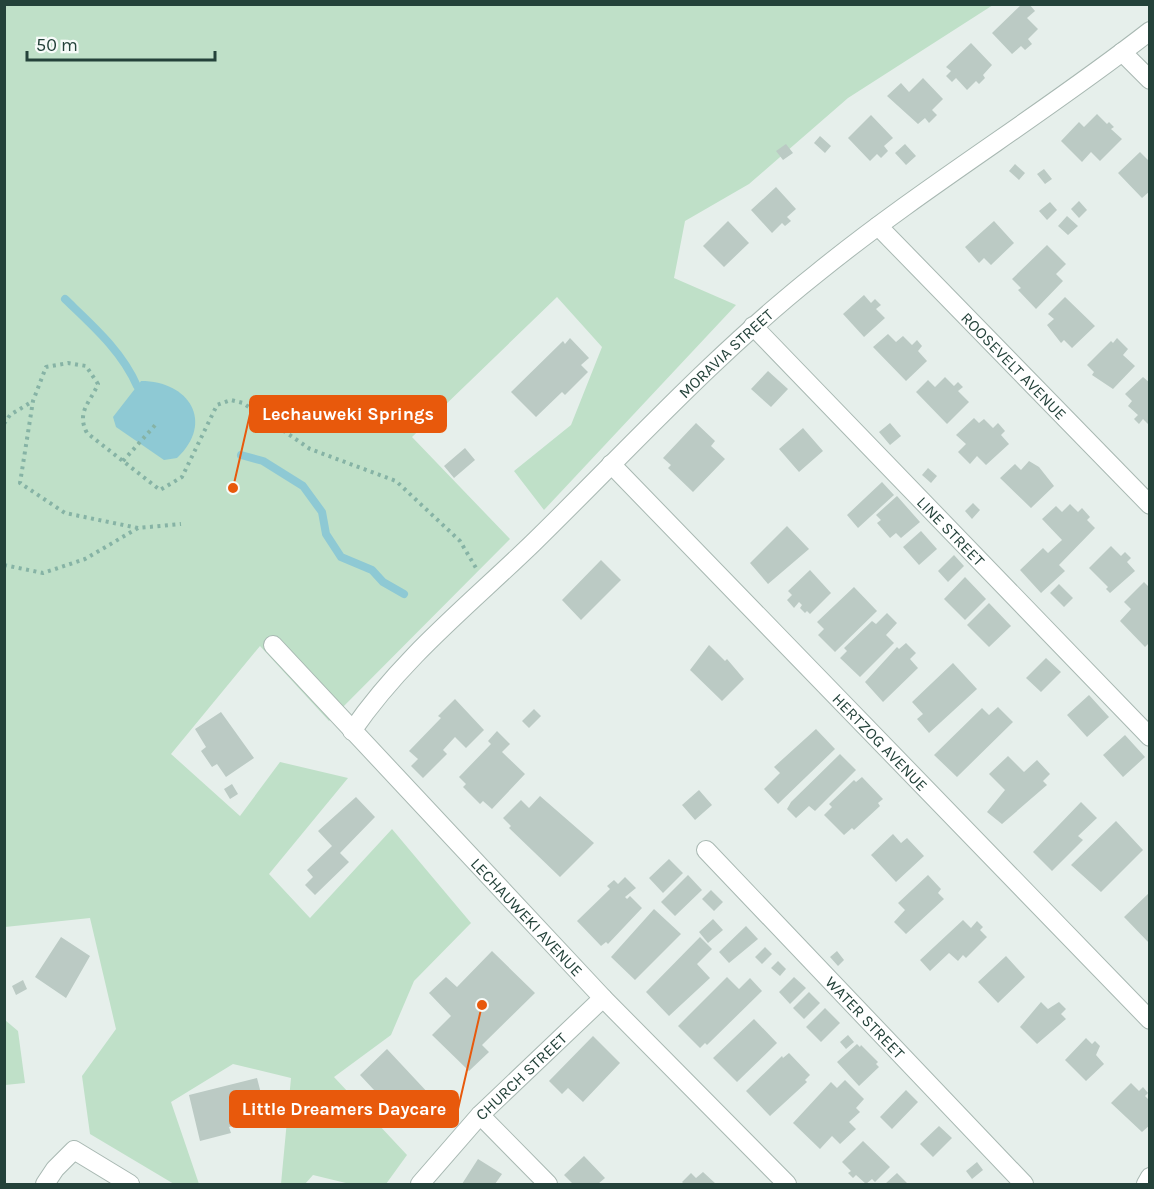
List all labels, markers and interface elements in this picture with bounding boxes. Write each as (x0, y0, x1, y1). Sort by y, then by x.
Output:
scale bar (27, 24, 214, 62)
text: 50 m (36, 34, 78, 56)
street label: MORAVIA STREET (674, 305, 777, 402)
street label: ROOSEVELT AVENUE (957, 308, 1071, 423)
callout: Lechauweki Springs (250, 396, 446, 432)
text: Lechauweki Springs (262, 403, 434, 425)
street label: LINE STREET (913, 492, 989, 570)
street label: HERTZOG AVENUE (829, 689, 932, 795)
street label: LECHAUWEKI AVENUE (467, 854, 587, 980)
street label: WATER STREET (822, 972, 909, 1062)
street label: CHURCH STREET (471, 1028, 571, 1124)
callout: Little Dreamers Daycare (230, 1091, 458, 1127)
text: Little Dreamers Daycare (242, 1098, 446, 1120)

